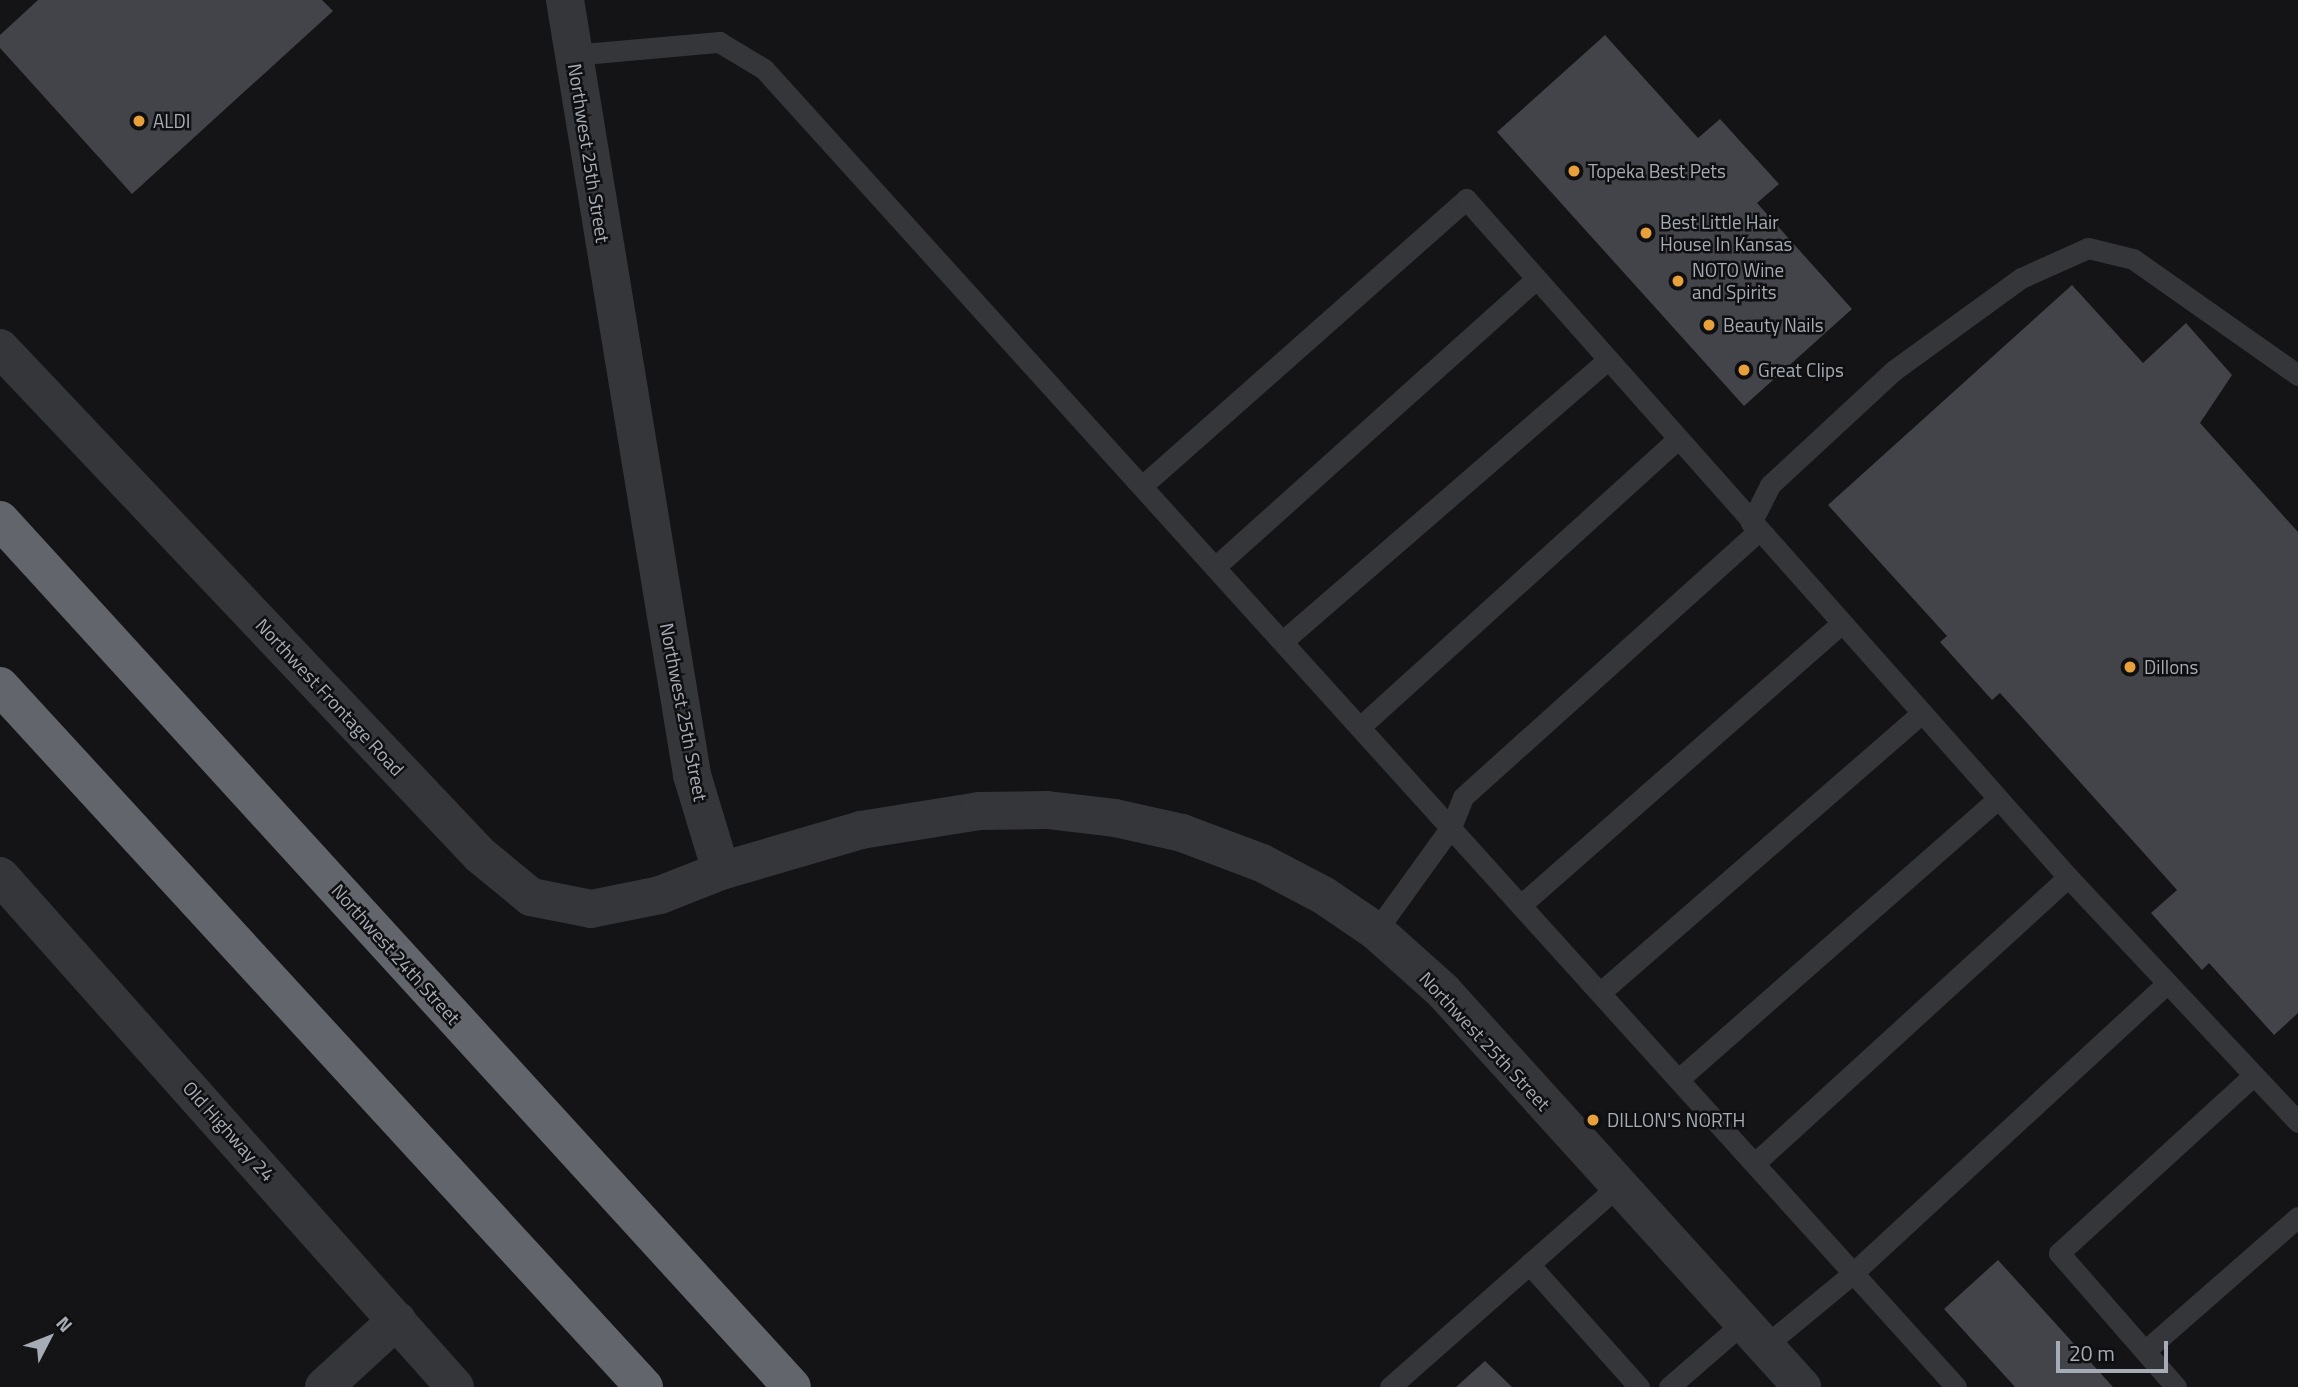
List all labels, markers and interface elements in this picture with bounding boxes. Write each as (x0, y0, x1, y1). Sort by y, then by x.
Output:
street label: Northwest 25th Street (564, 62, 614, 244)
place label: ALDI (153, 110, 190, 132)
marker: ALDI (131, 113, 147, 129)
place label: Topeka Best Pets (1588, 160, 1726, 182)
marker: Topeka Best Pets (1566, 163, 1582, 179)
place label: Best Little Hair House In Kansas (1660, 211, 1792, 255)
marker: Best Little Hair House In Kansas (1638, 225, 1654, 241)
place label: NOTO Wine and Spirits (1692, 259, 1784, 303)
marker: NOTO Wine and Spirits (1670, 273, 1686, 289)
place label: Beauty Nails (1723, 314, 1824, 336)
marker: Beauty Nails (1701, 317, 1717, 333)
place label: Great Clips (1758, 359, 1844, 381)
marker: Great Clips (1736, 362, 1752, 378)
street label: Northwest Frontage Road (251, 614, 409, 780)
street label: Northwest 25th Street (656, 621, 712, 803)
place label: Dillons (2144, 656, 2198, 678)
marker: Dillons (2122, 659, 2138, 675)
street label: Northwest 24th Street (327, 879, 465, 1029)
street label: Northwest 25th Street (1415, 967, 1555, 1115)
street label: Old Highway 24 (178, 1076, 280, 1186)
place label: DILLON'S NORTH (1607, 1109, 1745, 1131)
marker: DILLON'S NORTH (1585, 1112, 1601, 1128)
north arrow (14, 1303, 84, 1373)
text: N (50, 1309, 80, 1338)
scale bar (2060, 1328, 2172, 1372)
text: 20 m (2069, 1337, 2115, 1369)

